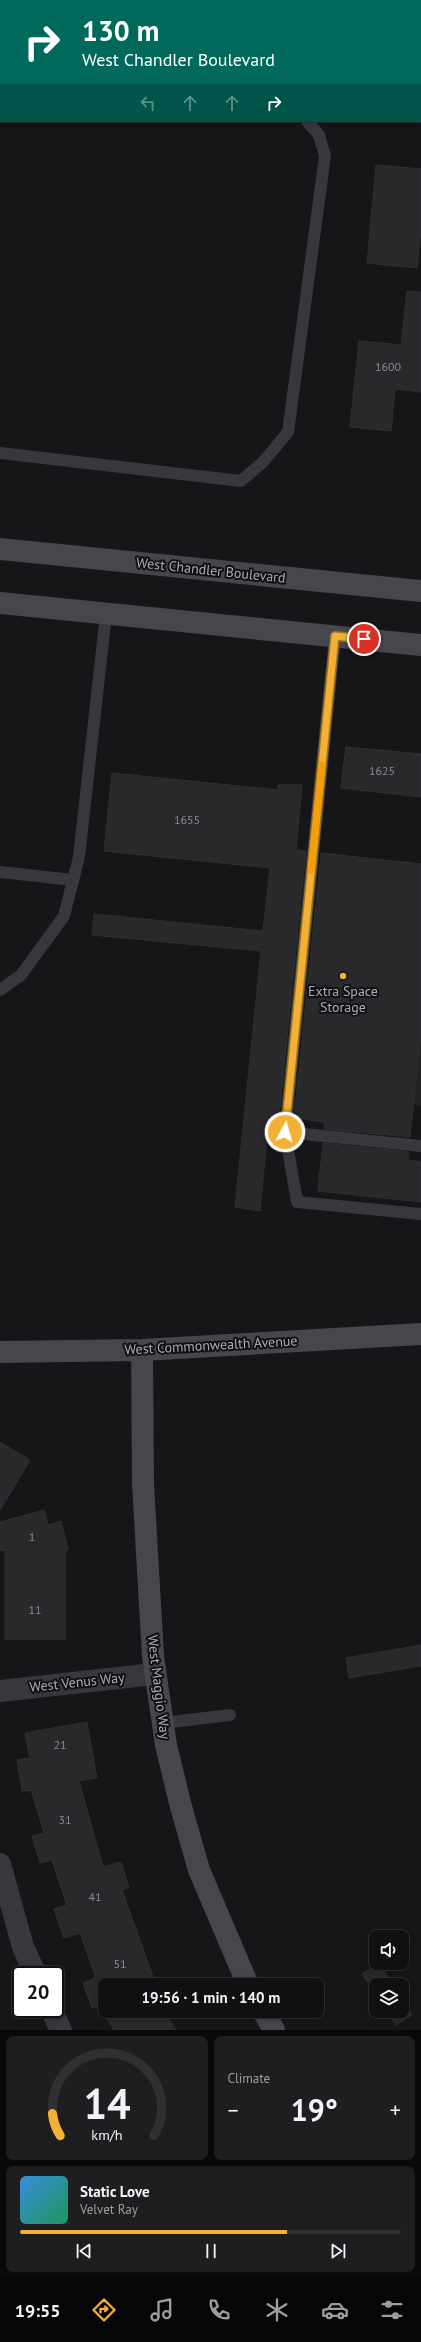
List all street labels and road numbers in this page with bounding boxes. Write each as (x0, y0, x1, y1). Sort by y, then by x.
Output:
street label: West Chandler Boulevard (135, 553, 287, 587)
street label: West Commonwealth Avenue (124, 1331, 298, 1359)
street label: West Maggio Way (144, 1634, 174, 1741)
street label: West Venus Way (29, 1668, 126, 1696)

